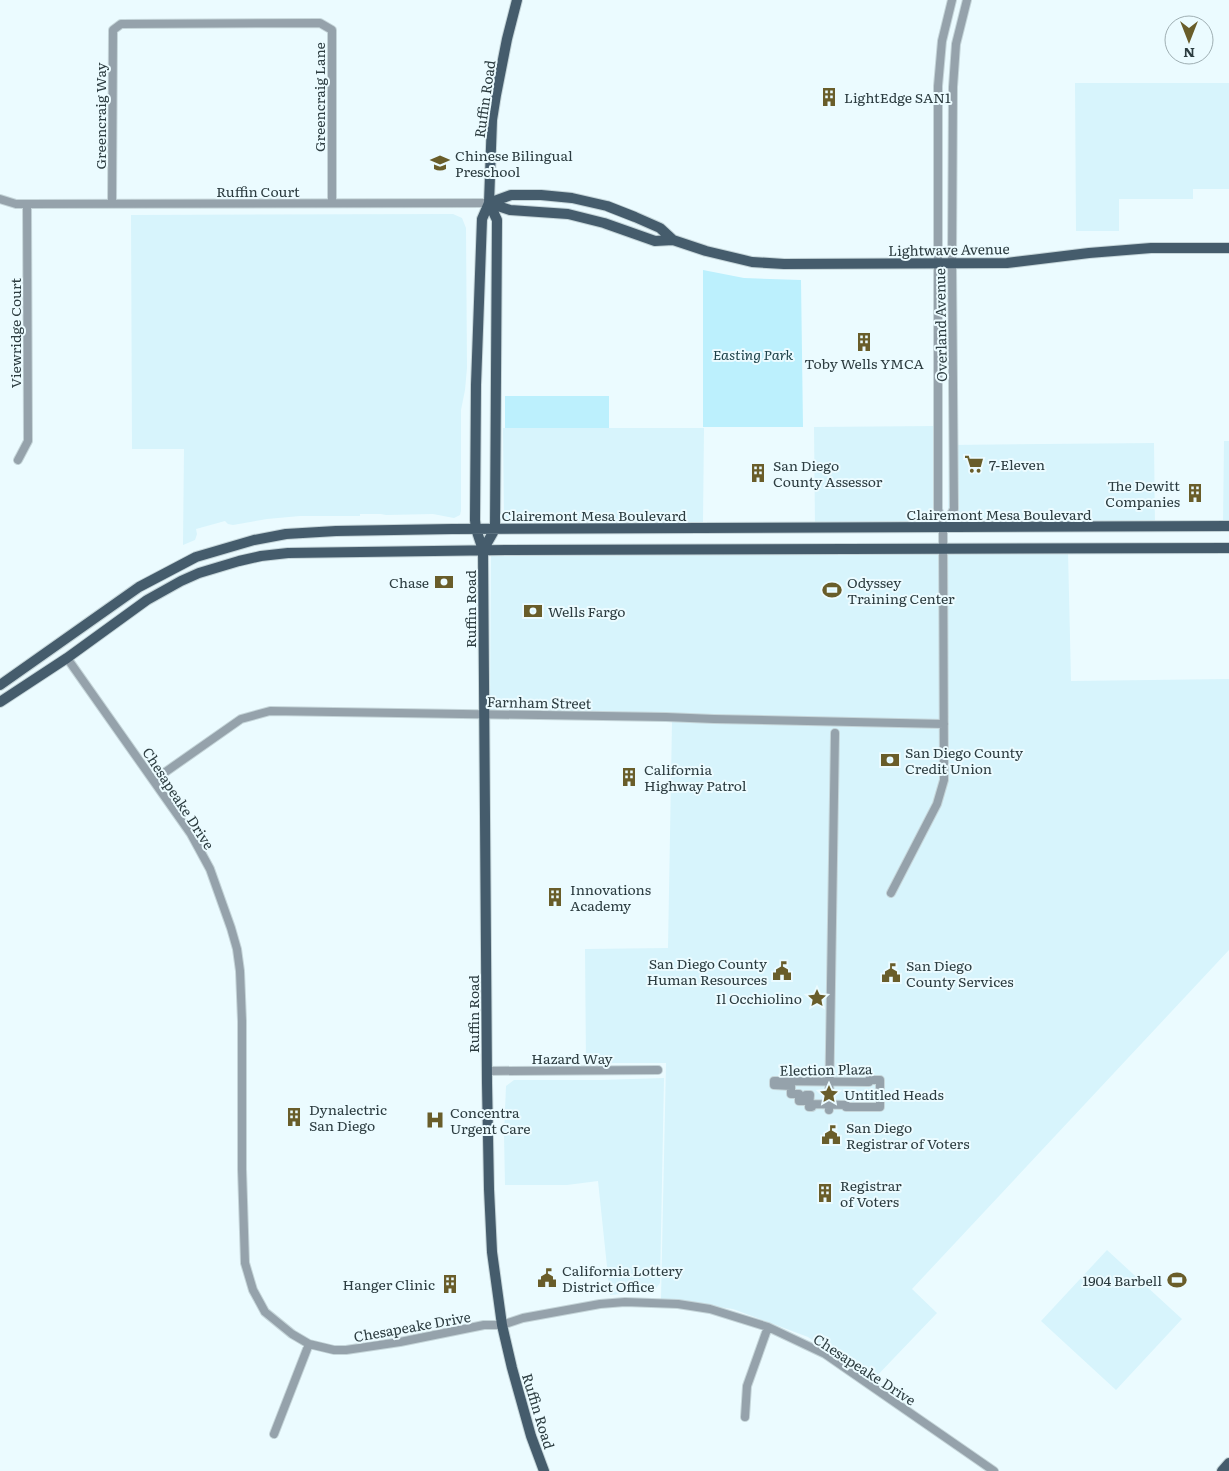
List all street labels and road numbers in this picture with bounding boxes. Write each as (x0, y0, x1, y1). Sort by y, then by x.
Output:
street label: Greencraig Lane (309, 42, 329, 152)
street label: Ruffin Road (469, 58, 499, 139)
street label: Greencraig Way (90, 62, 110, 169)
street label: Ruffin Court (216, 181, 300, 201)
street label: Lightwave Avenue (888, 238, 1010, 260)
street label: Overland Avenue (929, 268, 951, 382)
street label: Viewridge Court (5, 277, 25, 388)
street label: Clairemont Mesa Boulevard (907, 504, 1092, 524)
street label: Clairemont Mesa Boulevard (502, 505, 687, 525)
street label: Ruffin Road (460, 569, 480, 648)
street label: Farnham Street (487, 691, 592, 713)
street label: Chesapeake Drive (138, 743, 220, 853)
street label: Ruffin Road (463, 974, 483, 1053)
street label: Hazard Way (531, 1048, 614, 1068)
street label: Election Plaza (779, 1058, 873, 1080)
street label: Chesapeake Drive (352, 1306, 472, 1346)
street label: Chesapeake Drive (810, 1328, 920, 1410)
street label: Ruffin Road (518, 1371, 560, 1452)

